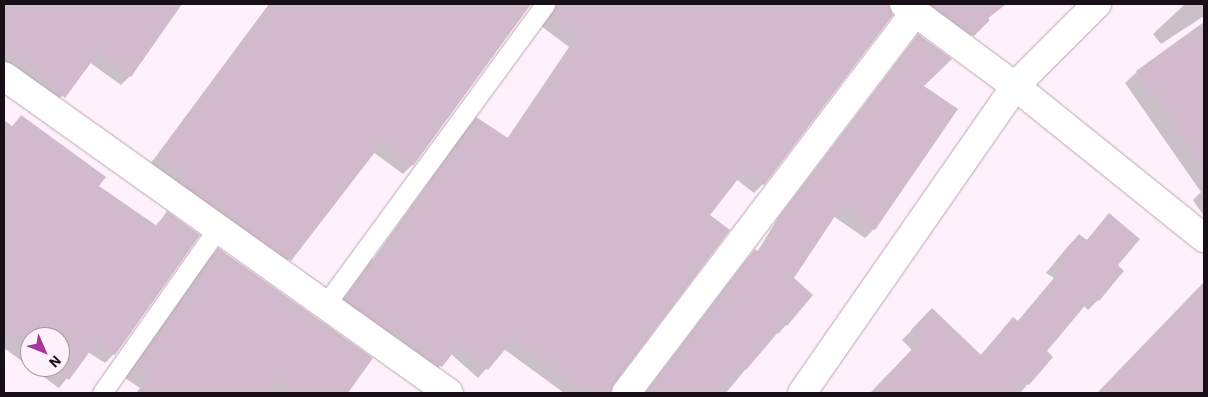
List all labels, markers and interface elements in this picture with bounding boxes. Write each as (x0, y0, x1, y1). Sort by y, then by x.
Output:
north arrow (20, 327, 70, 377)
text: N (45, 352, 65, 372)

